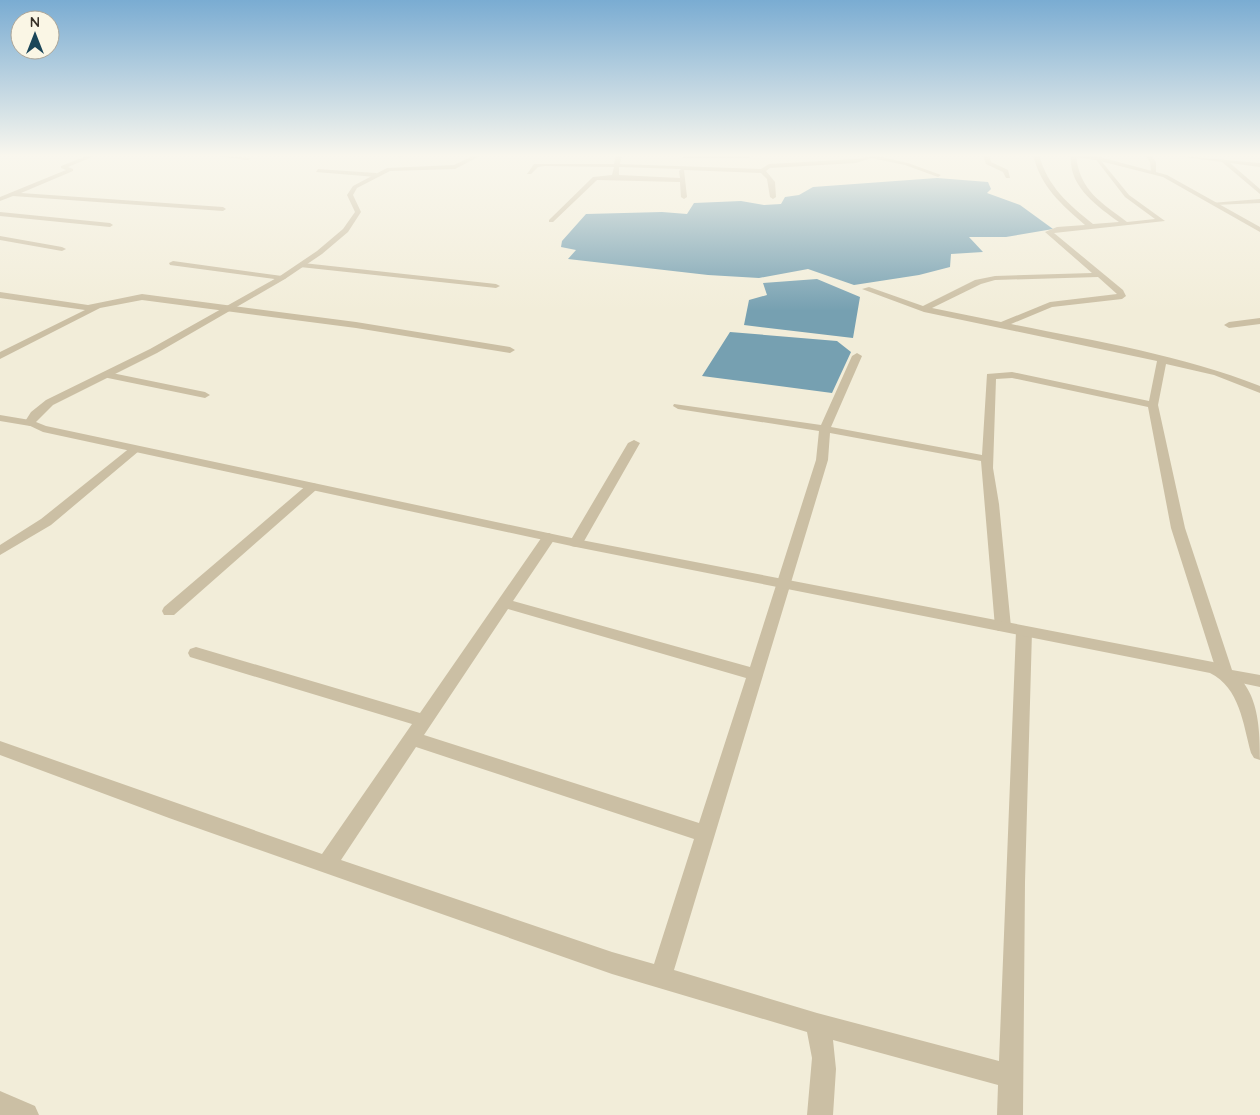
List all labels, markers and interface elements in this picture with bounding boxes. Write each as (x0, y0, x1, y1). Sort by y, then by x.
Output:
north arrow (10, 10, 60, 60)
text: N (30, 13, 40, 31)

